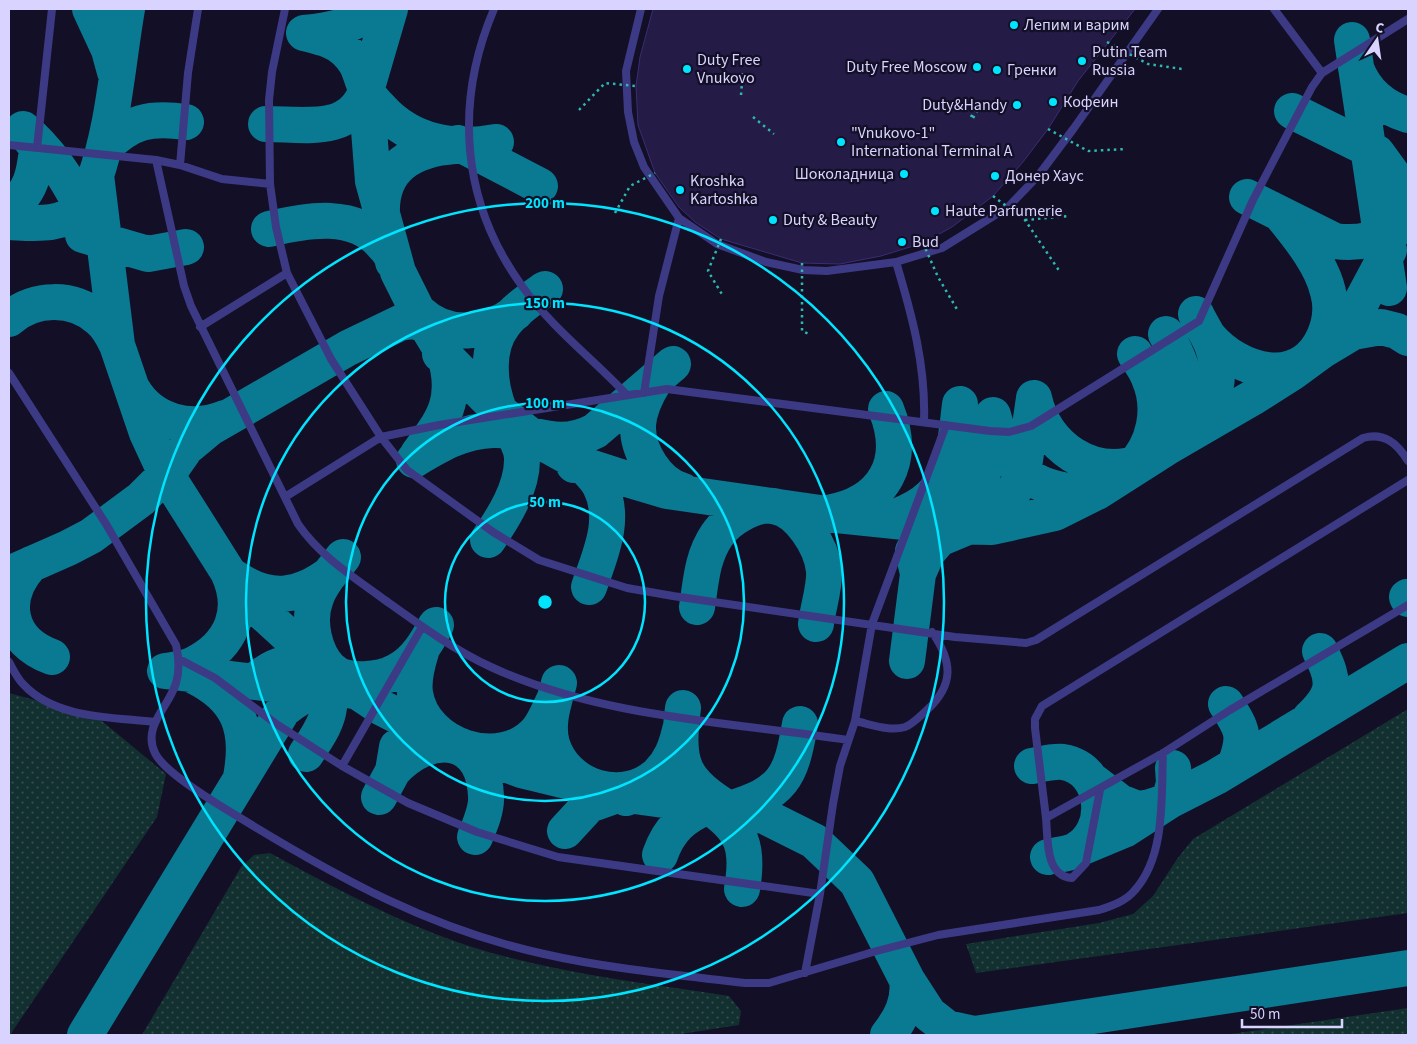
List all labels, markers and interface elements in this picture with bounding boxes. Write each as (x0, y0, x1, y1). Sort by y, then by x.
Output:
place label: Лепим и варим (1024, 14, 1130, 36)
north arrow (1352, 15, 1402, 65)
text: С (1373, 18, 1386, 39)
marker: Лепим и варим (1008, 19, 1020, 31)
place label: Putin Team Russia (1092, 41, 1168, 81)
place label: Duty Free Vnukovo (697, 49, 761, 89)
marker: Putin Team Russia (1076, 55, 1088, 67)
place label: Duty Free Moscow (846, 56, 967, 78)
place label: Гренки (1007, 59, 1057, 81)
marker: Duty Free Moscow (971, 61, 983, 73)
marker: Duty Free Vnukovo (681, 63, 693, 75)
marker: Гренки (991, 64, 1003, 76)
place label: Кофеин (1063, 91, 1119, 113)
place label: Duty&Handy (922, 94, 1008, 116)
marker: Кофеин (1047, 96, 1059, 108)
marker: Duty&Handy (1011, 99, 1023, 111)
place label: "Vnukovo-1" International Terminal A (851, 122, 1013, 162)
marker: "Vnukovo-1" International Terminal A (835, 136, 847, 148)
place label: Шоколадница (795, 163, 894, 185)
place label: Донер Хаус (1005, 165, 1084, 187)
marker: Шоколадница (898, 168, 910, 180)
place label: Kroshka Kartoshka (690, 170, 758, 210)
marker: Донер Хаус (989, 170, 1001, 182)
marker: Kroshka Kartoshka (674, 184, 686, 196)
text: 200 m (525, 193, 565, 214)
place label: Haute Parfumerie (945, 200, 1063, 222)
marker: Haute Parfumerie (929, 205, 941, 217)
place label: Duty & Beauty (783, 209, 878, 231)
marker: Duty & Beauty (767, 214, 779, 226)
place label: Bud (912, 231, 939, 253)
marker: Bud (896, 236, 908, 248)
text: 150 m (525, 293, 565, 314)
text: 100 m (525, 393, 565, 414)
text: 50 m (529, 492, 561, 513)
centre of rings (536, 593, 554, 611)
scale bar (1242, 996, 1342, 1028)
text: 50 m (1250, 1004, 1280, 1025)

